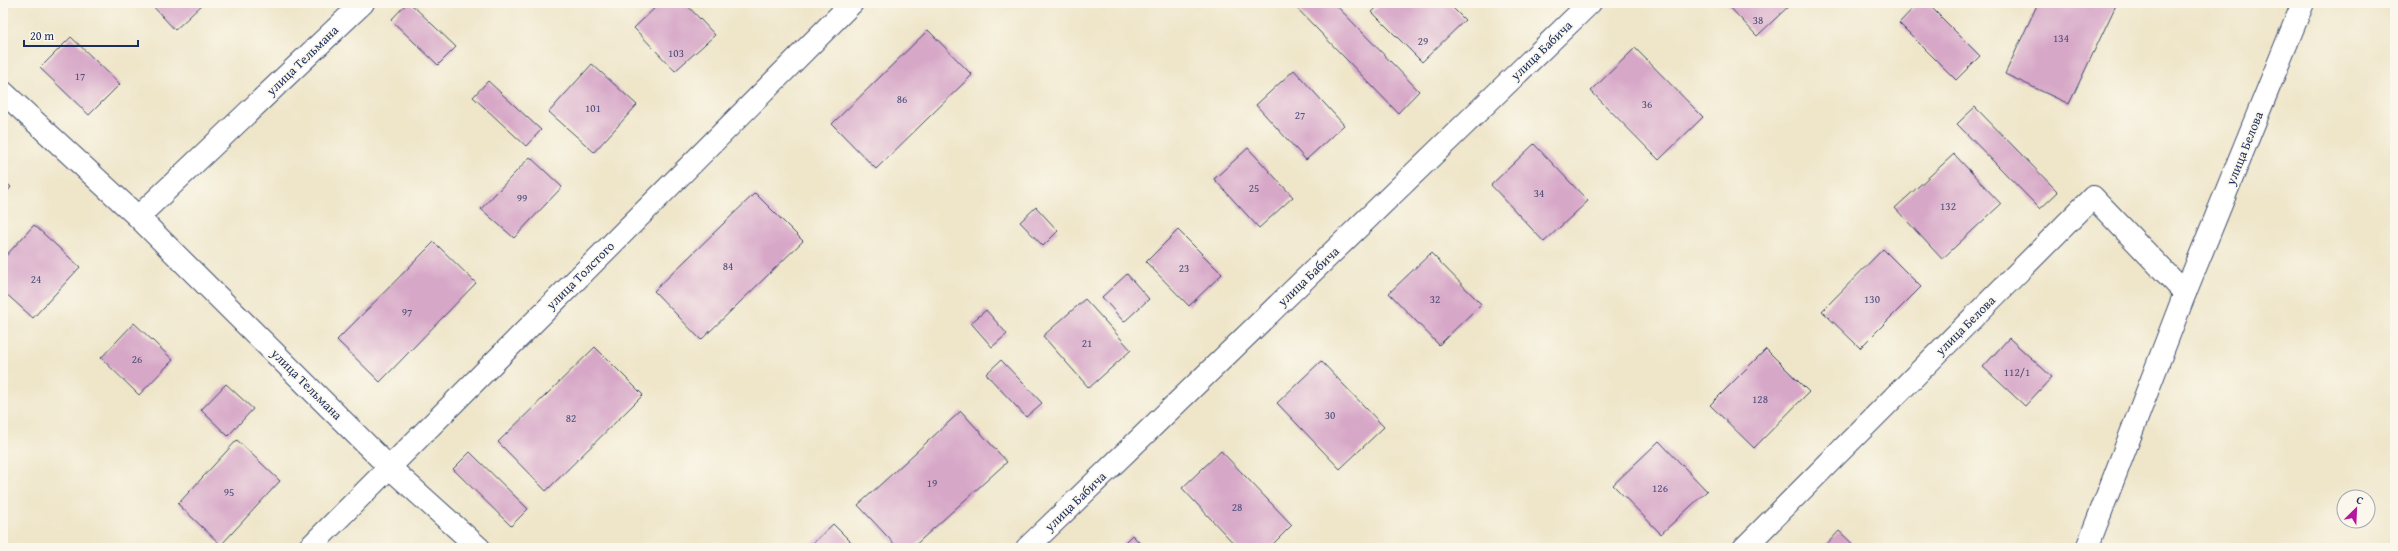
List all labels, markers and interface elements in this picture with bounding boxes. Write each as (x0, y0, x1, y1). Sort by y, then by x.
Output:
house number: 38 (1753, 12, 1763, 28)
street label: улица Бабича (1506, 16, 1577, 85)
street label: улица Тельмана (261, 20, 343, 100)
scale bar (24, 22, 138, 48)
text: 20 m (30, 27, 54, 44)
house number: 134 (2053, 30, 2069, 46)
house number: 29 (1418, 33, 1428, 49)
house number: 103 (668, 45, 684, 61)
house number: 17 (75, 68, 85, 84)
house number: 86 (897, 91, 907, 107)
house number: 36 (1642, 96, 1652, 112)
house number: 101 (585, 100, 601, 116)
house number: 27 (1295, 107, 1305, 123)
street label: улица Белова (2221, 108, 2268, 189)
house number: 25 (1249, 180, 1259, 196)
house number: 34 (1534, 185, 1544, 201)
house number: 99 (517, 190, 527, 206)
house number: 132 (1940, 198, 1956, 214)
street label: улица Толстого (541, 237, 619, 315)
street label: улица Бабича (1273, 242, 1344, 311)
house number: 84 (723, 258, 733, 274)
house number: 23 (1179, 260, 1189, 276)
house number: 24 (31, 271, 41, 287)
house number: 32 (1430, 291, 1440, 307)
house number: 130 (1864, 291, 1880, 307)
street label: улица Белова (1930, 291, 2000, 360)
house number: 97 (402, 304, 412, 320)
house number: 21 (1082, 335, 1092, 351)
street label: улица Тельмана (266, 344, 347, 425)
house number: 26 (132, 351, 142, 367)
house number: 112/1 (2004, 364, 2030, 380)
house number: 128 (1752, 391, 1768, 407)
house number: 30 (1325, 407, 1335, 423)
house number: 82 (566, 410, 576, 426)
street label: улица Бабича (1040, 467, 1111, 536)
house number: 19 (927, 475, 937, 491)
house number: 126 (1652, 480, 1668, 496)
house number: 95 (224, 484, 234, 500)
north arrow (2336, 489, 2376, 529)
text: С (2354, 491, 2366, 508)
house number: 28 (1232, 499, 1242, 515)

